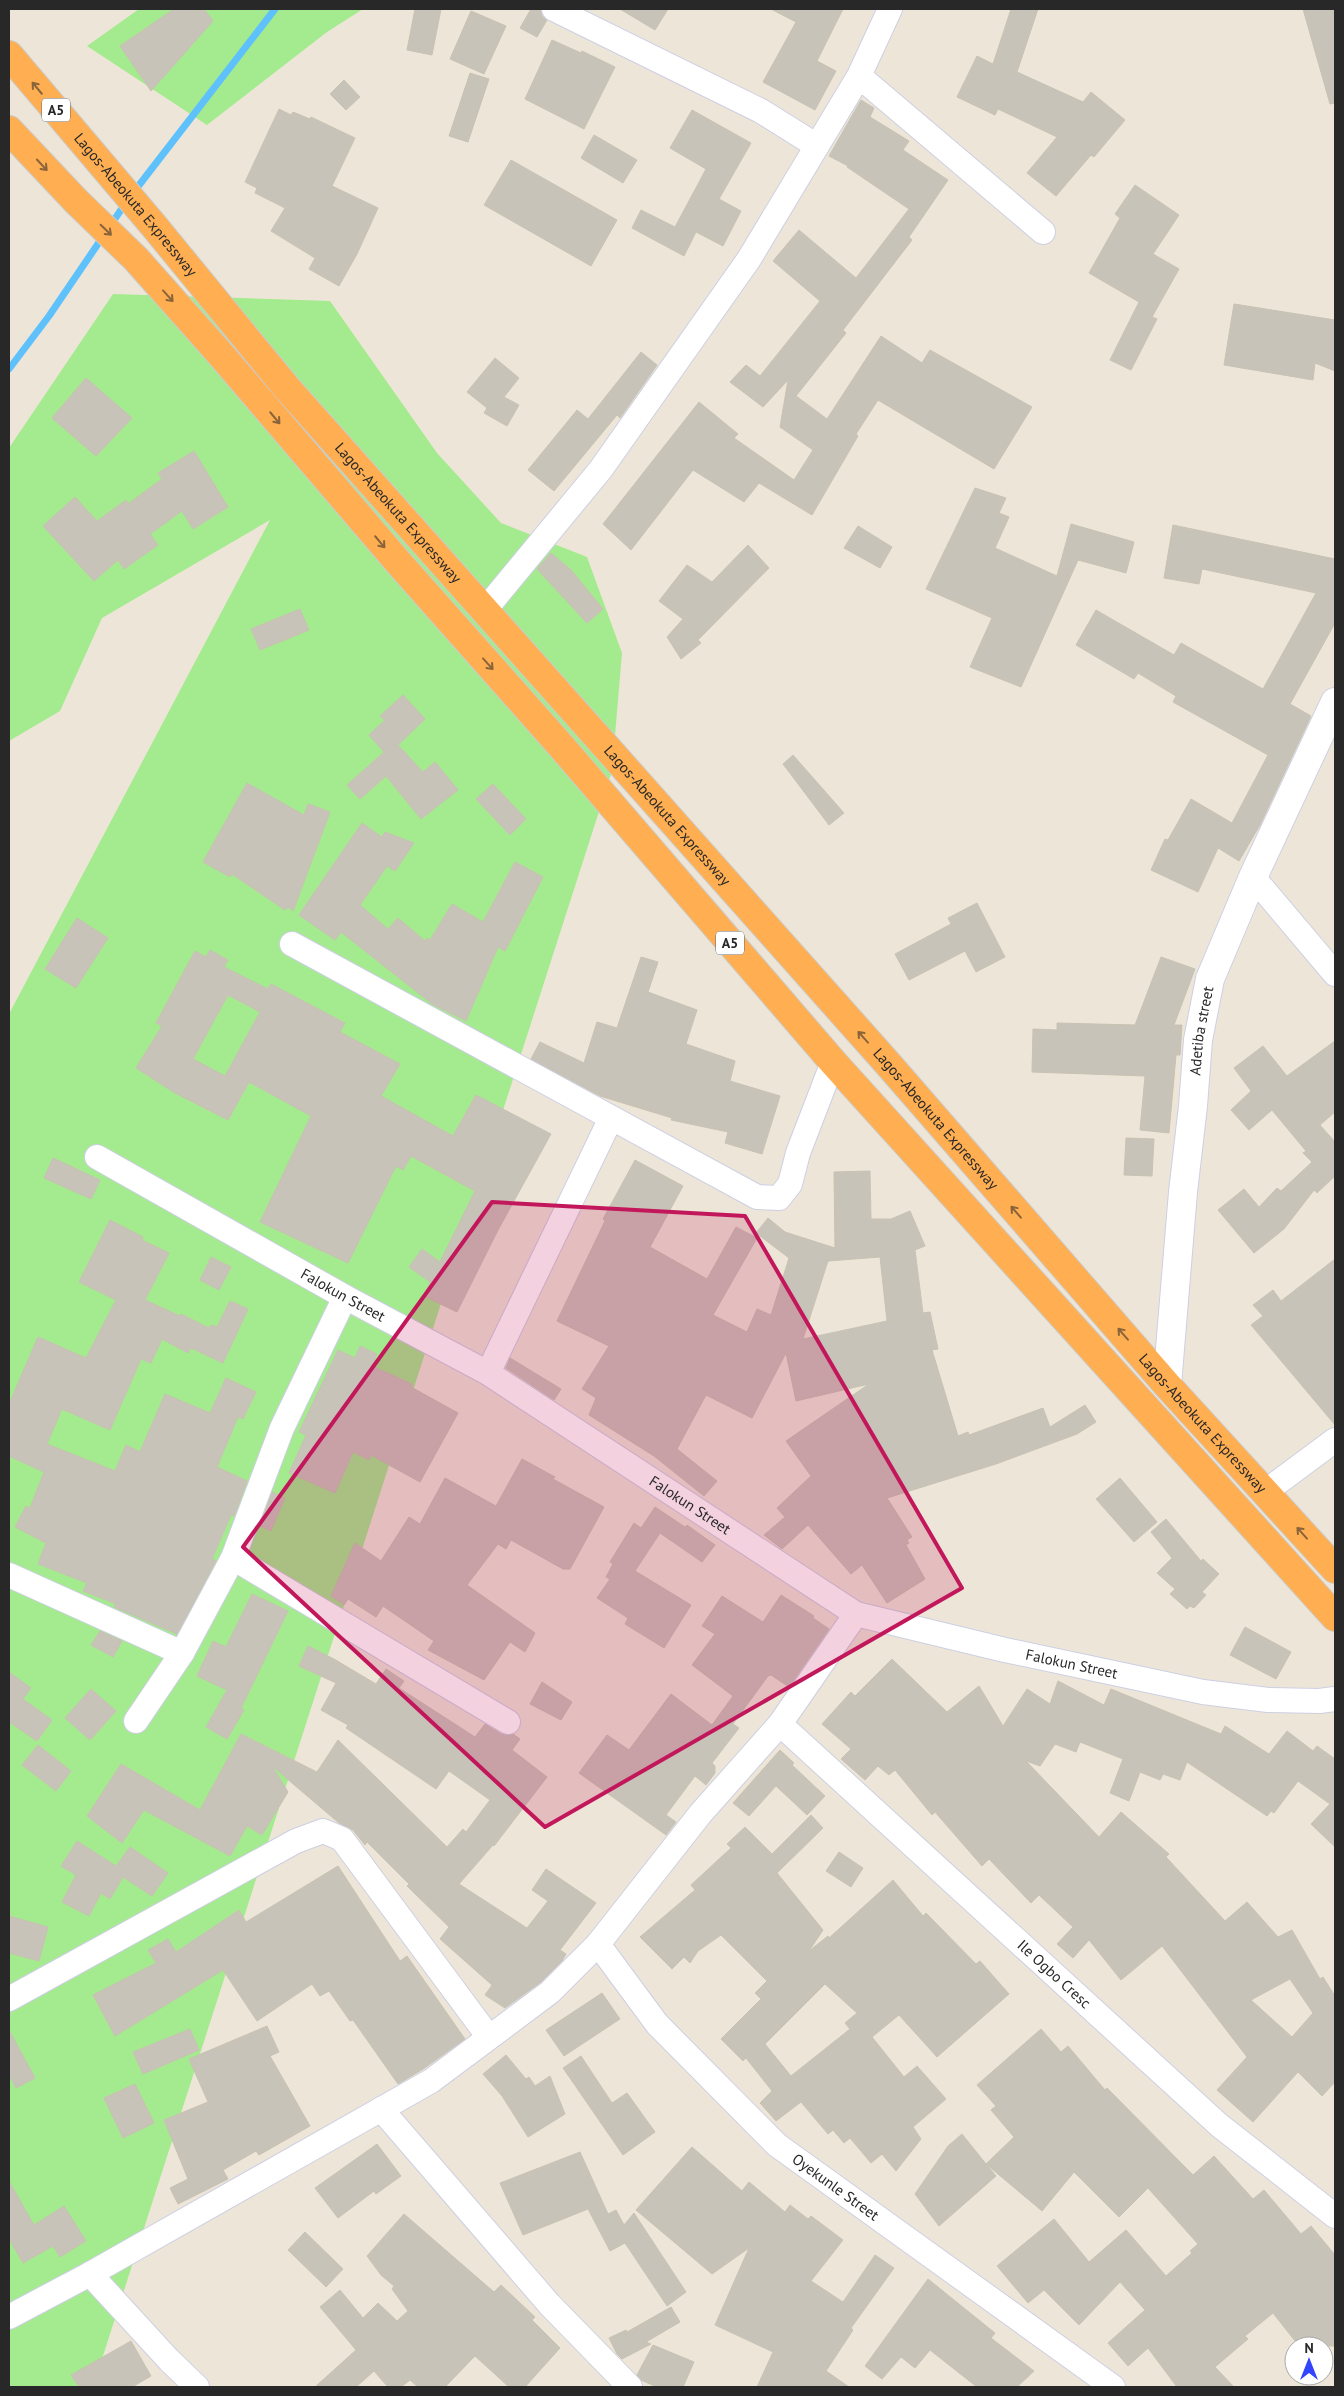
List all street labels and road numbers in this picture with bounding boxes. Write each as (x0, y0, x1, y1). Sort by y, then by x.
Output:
road number: A5 (42, 98, 70, 122)
street label: Lagos-Abeokuta Expressway (70, 129, 201, 280)
street label: Lagos-Abeokuta Expressway (331, 438, 466, 587)
street label: Lagos-Abeokuta Expressway (600, 741, 735, 890)
road number: A5 (716, 931, 744, 954)
street label: Adetiba street (1185, 985, 1217, 1076)
street label: Lagos-Abeokuta Expressway (869, 1044, 1003, 1193)
street label: Falokun Street (297, 1264, 389, 1326)
street label: Lagos-Abeokuta Expressway (1135, 1349, 1271, 1497)
street label: Falokun Street (646, 1471, 734, 1538)
street label: Falokun Street (1024, 1645, 1119, 1683)
street label: Ile Ogbo Cresc (1014, 1935, 1095, 2012)
street label: Oyekunle Street (789, 2149, 883, 2224)

